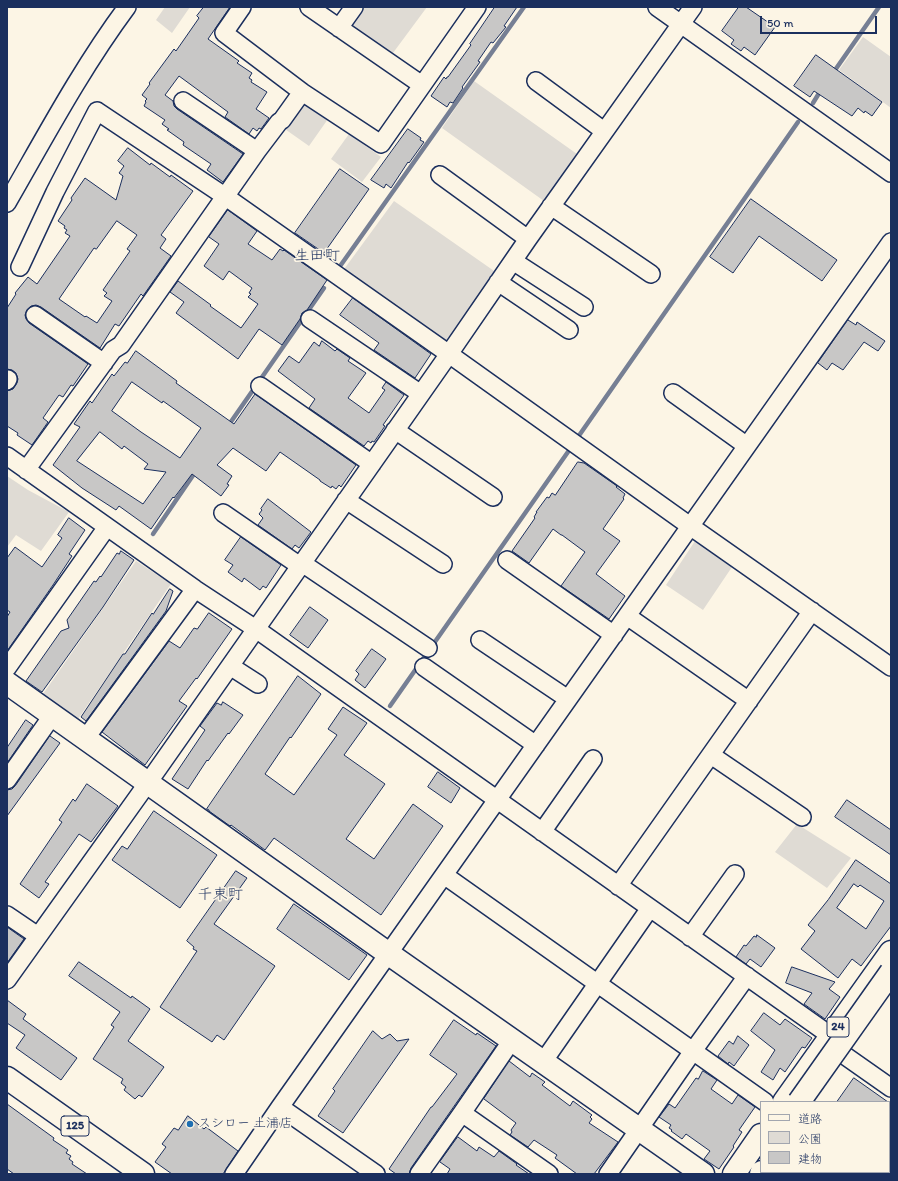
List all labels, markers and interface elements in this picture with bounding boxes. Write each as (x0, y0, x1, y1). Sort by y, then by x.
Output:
scale bar (762, 8, 879, 34)
text: 50 m (767, 16, 793, 30)
district label: 生田町 (295, 247, 339, 265)
district label: 千束町 (198, 886, 242, 904)
road number: 24 (827, 1017, 849, 1037)
legend (760, 1101, 890, 1173)
text: 道路 (798, 1112, 822, 1126)
road number: 125 (61, 1116, 89, 1136)
place label: スシロー 土浦店 (198, 1116, 292, 1132)
marker: スシロー 土浦店 (185, 1119, 195, 1129)
text: 公園 (798, 1132, 822, 1146)
text: 建物 (798, 1152, 822, 1166)

